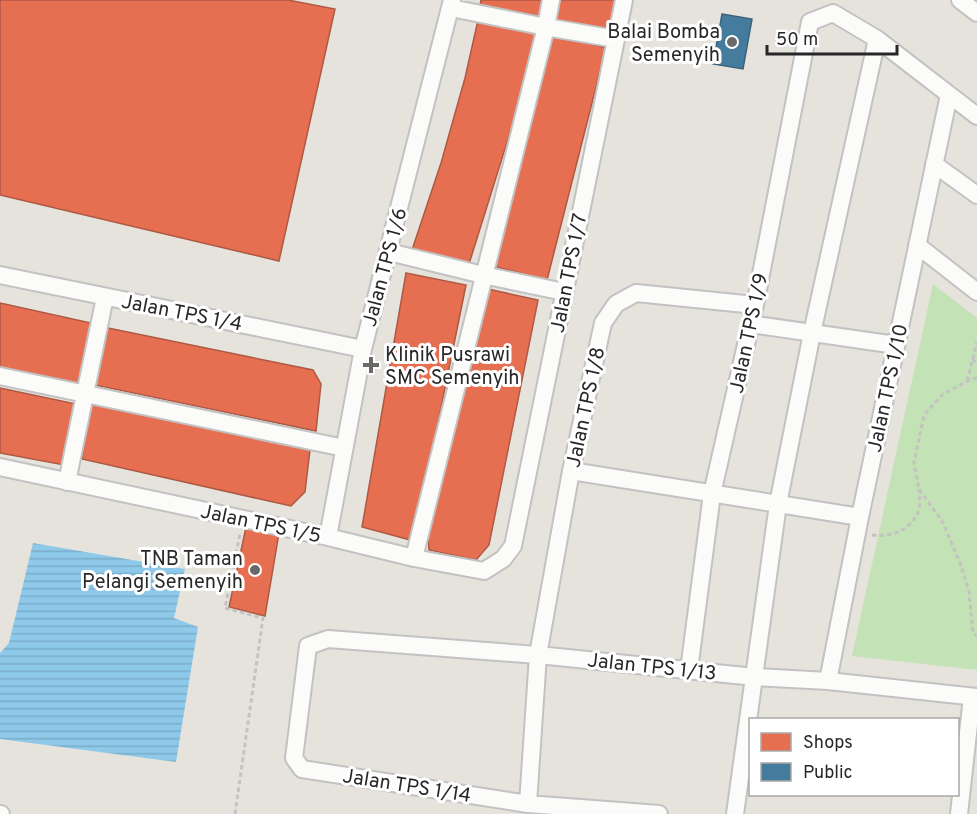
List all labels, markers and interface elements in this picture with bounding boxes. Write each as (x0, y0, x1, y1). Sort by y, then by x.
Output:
scale bar (767, 18, 898, 56)
place label: Balai Bomba Semenyih (607, 20, 720, 69)
text: 50 m (776, 29, 818, 52)
marker: Balai Bomba Semenyih (725, 35, 739, 49)
street label: Jalan TPS 1/6 (358, 205, 414, 330)
street label: Jalan TPS 1/7 (546, 211, 594, 335)
street label: Jalan TPS 1/9 (725, 271, 775, 396)
street label: Jalan TPS 1/4 (119, 289, 244, 338)
street label: Jalan TPS 1/10 (863, 322, 915, 455)
place label: Klinik Pusrawi SMC Semenyih (385, 343, 520, 392)
street label: Jalan TPS 1/8 (561, 345, 612, 470)
marker: Klinik Pusrawi SMC Semenyih (362, 356, 380, 374)
street label: Jalan TPS 1/5 (198, 499, 323, 550)
place label: TNB Taman Pelangi Semenyih (82, 547, 243, 596)
marker: TNB Taman Pelangi Semenyih (248, 563, 262, 577)
street label: Jalan TPS 1/13 (586, 648, 718, 688)
legend (749, 718, 959, 796)
text: Shops (803, 732, 853, 755)
text: Public (803, 762, 853, 785)
street label: Jalan TPS 1/14 (341, 764, 473, 810)

